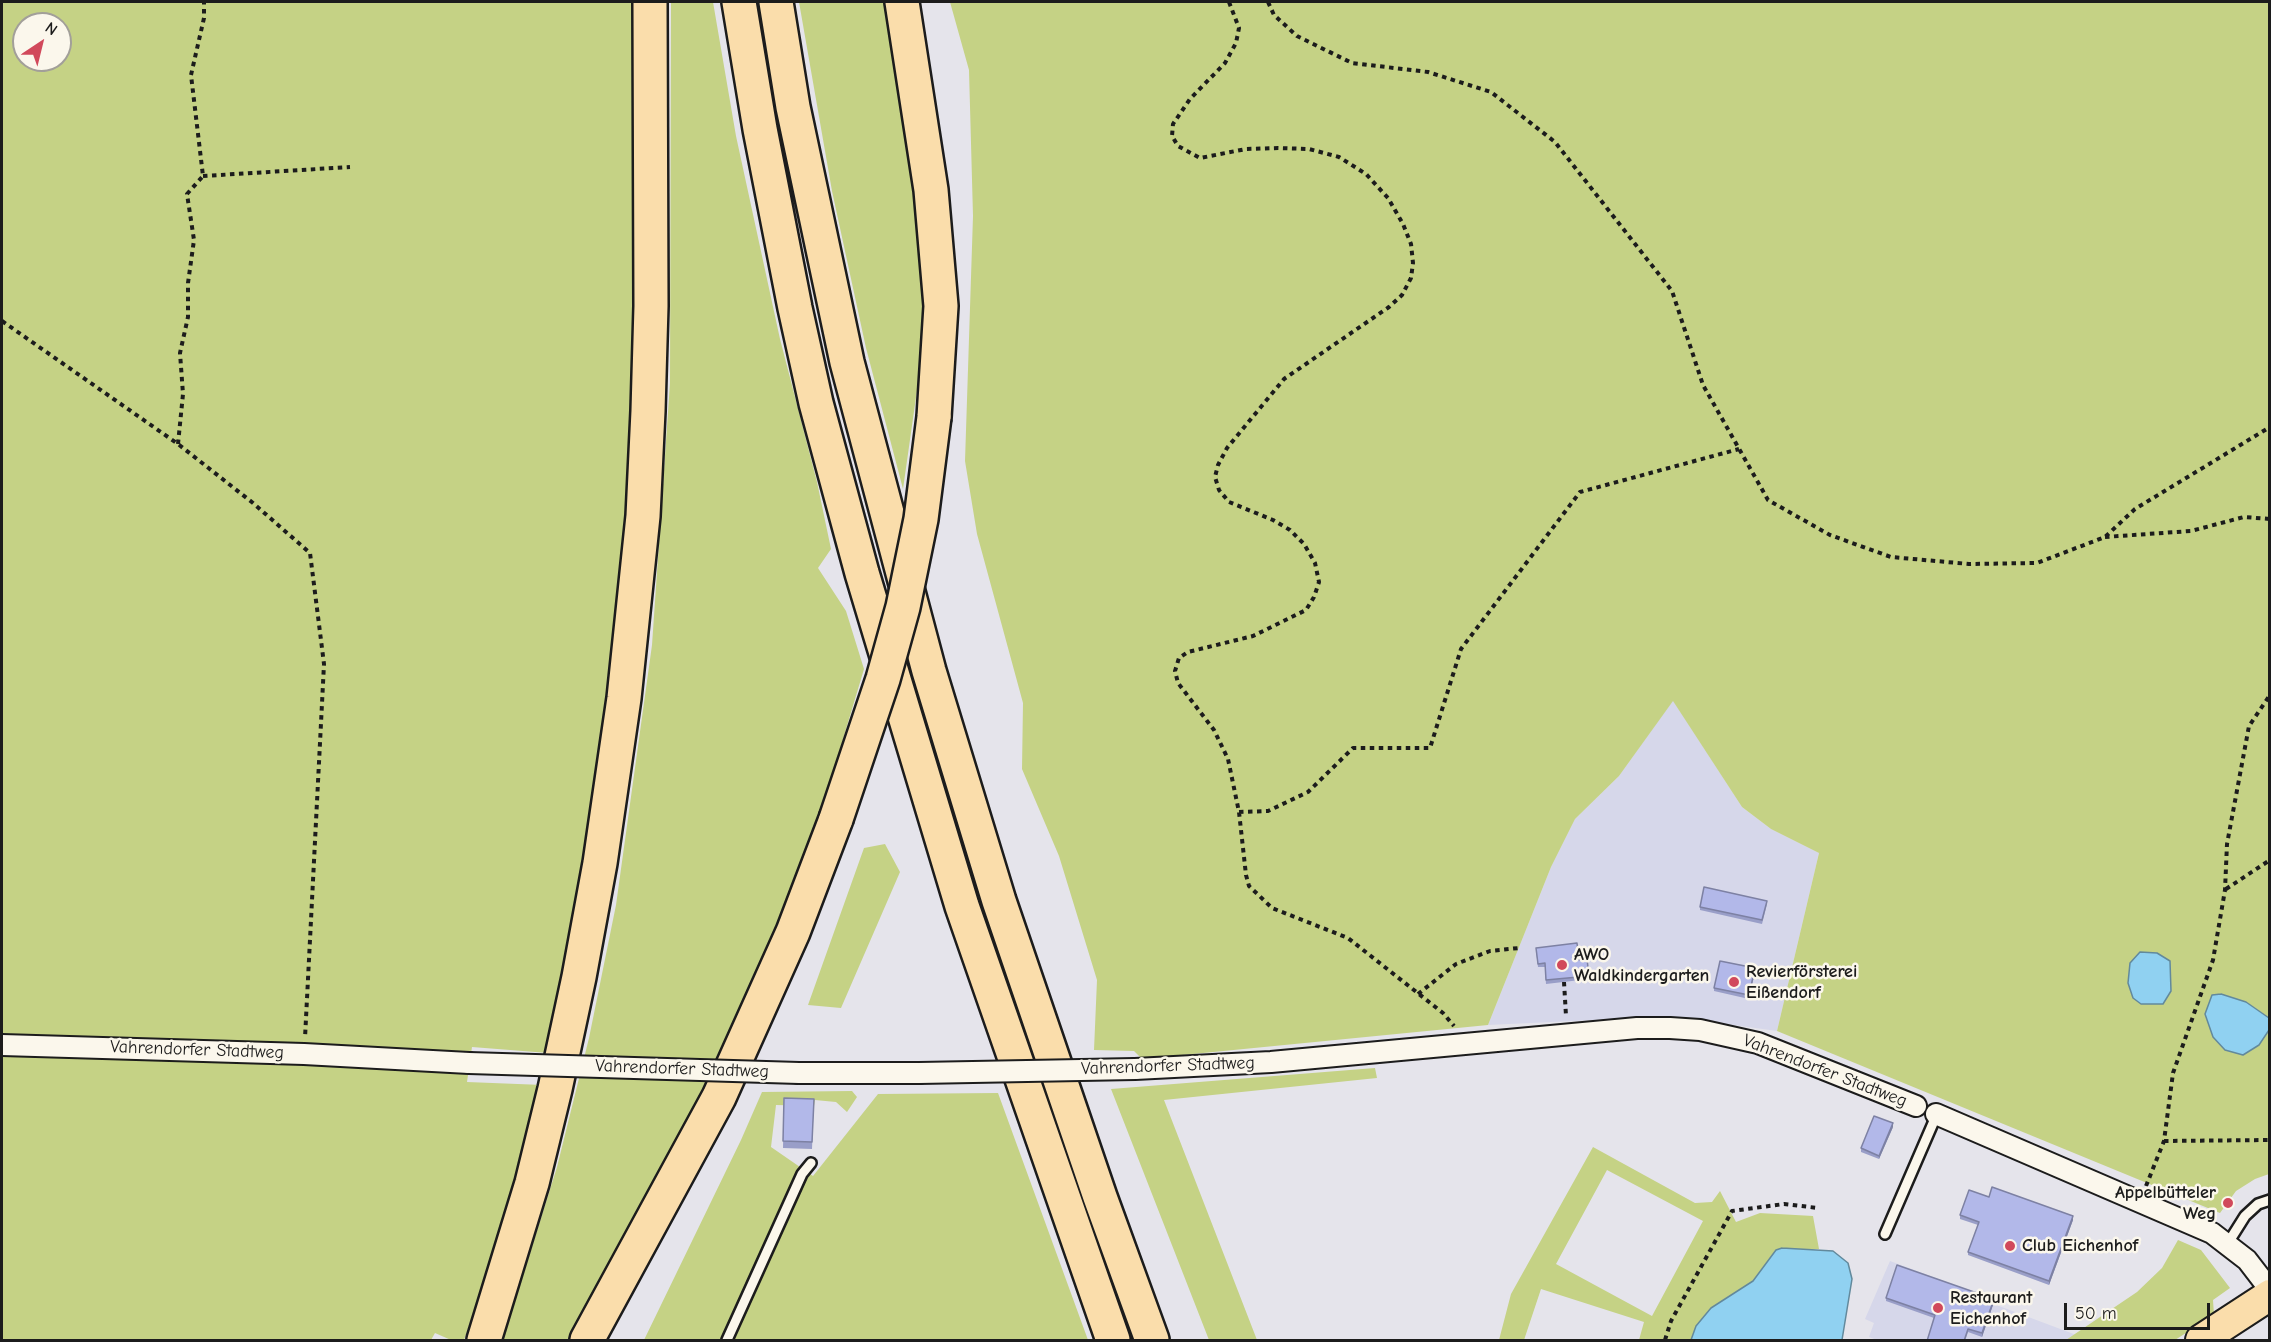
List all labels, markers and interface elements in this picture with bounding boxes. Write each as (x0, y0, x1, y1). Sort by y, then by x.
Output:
north arrow (12, 12, 72, 72)
text: N (42, 19, 61, 39)
place label: AWO Waldkindergarten (1574, 944, 1709, 986)
marker: AWO Waldkindergarten (1555, 958, 1569, 972)
place label: Revierförsterei Eißendorf (1746, 961, 1857, 1004)
marker: Revierförsterei Eißendorf (1727, 975, 1741, 989)
street label: Vahrendorfer Stadtweg (1740, 1030, 1910, 1112)
street label: Vahrendorfer Stadtweg (110, 1036, 284, 1064)
street label: Vahrendorfer Stadtweg (1081, 1052, 1255, 1080)
street label: Vahrendorfer Stadtweg (595, 1055, 769, 1083)
place label: Appelbütteler Weg (2115, 1182, 2216, 1224)
marker: Appelbütteler Weg (2221, 1196, 2235, 1210)
place label: Club Eichenhof (2022, 1235, 2138, 1257)
marker: Club Eichenhof (2003, 1239, 2017, 1253)
place label: Restaurant Eichenhof (1950, 1287, 2032, 1330)
scale bar (2067, 1291, 2212, 1329)
marker: Restaurant Eichenhof (1931, 1301, 1945, 1315)
text: 50 m (2075, 1303, 2117, 1324)

